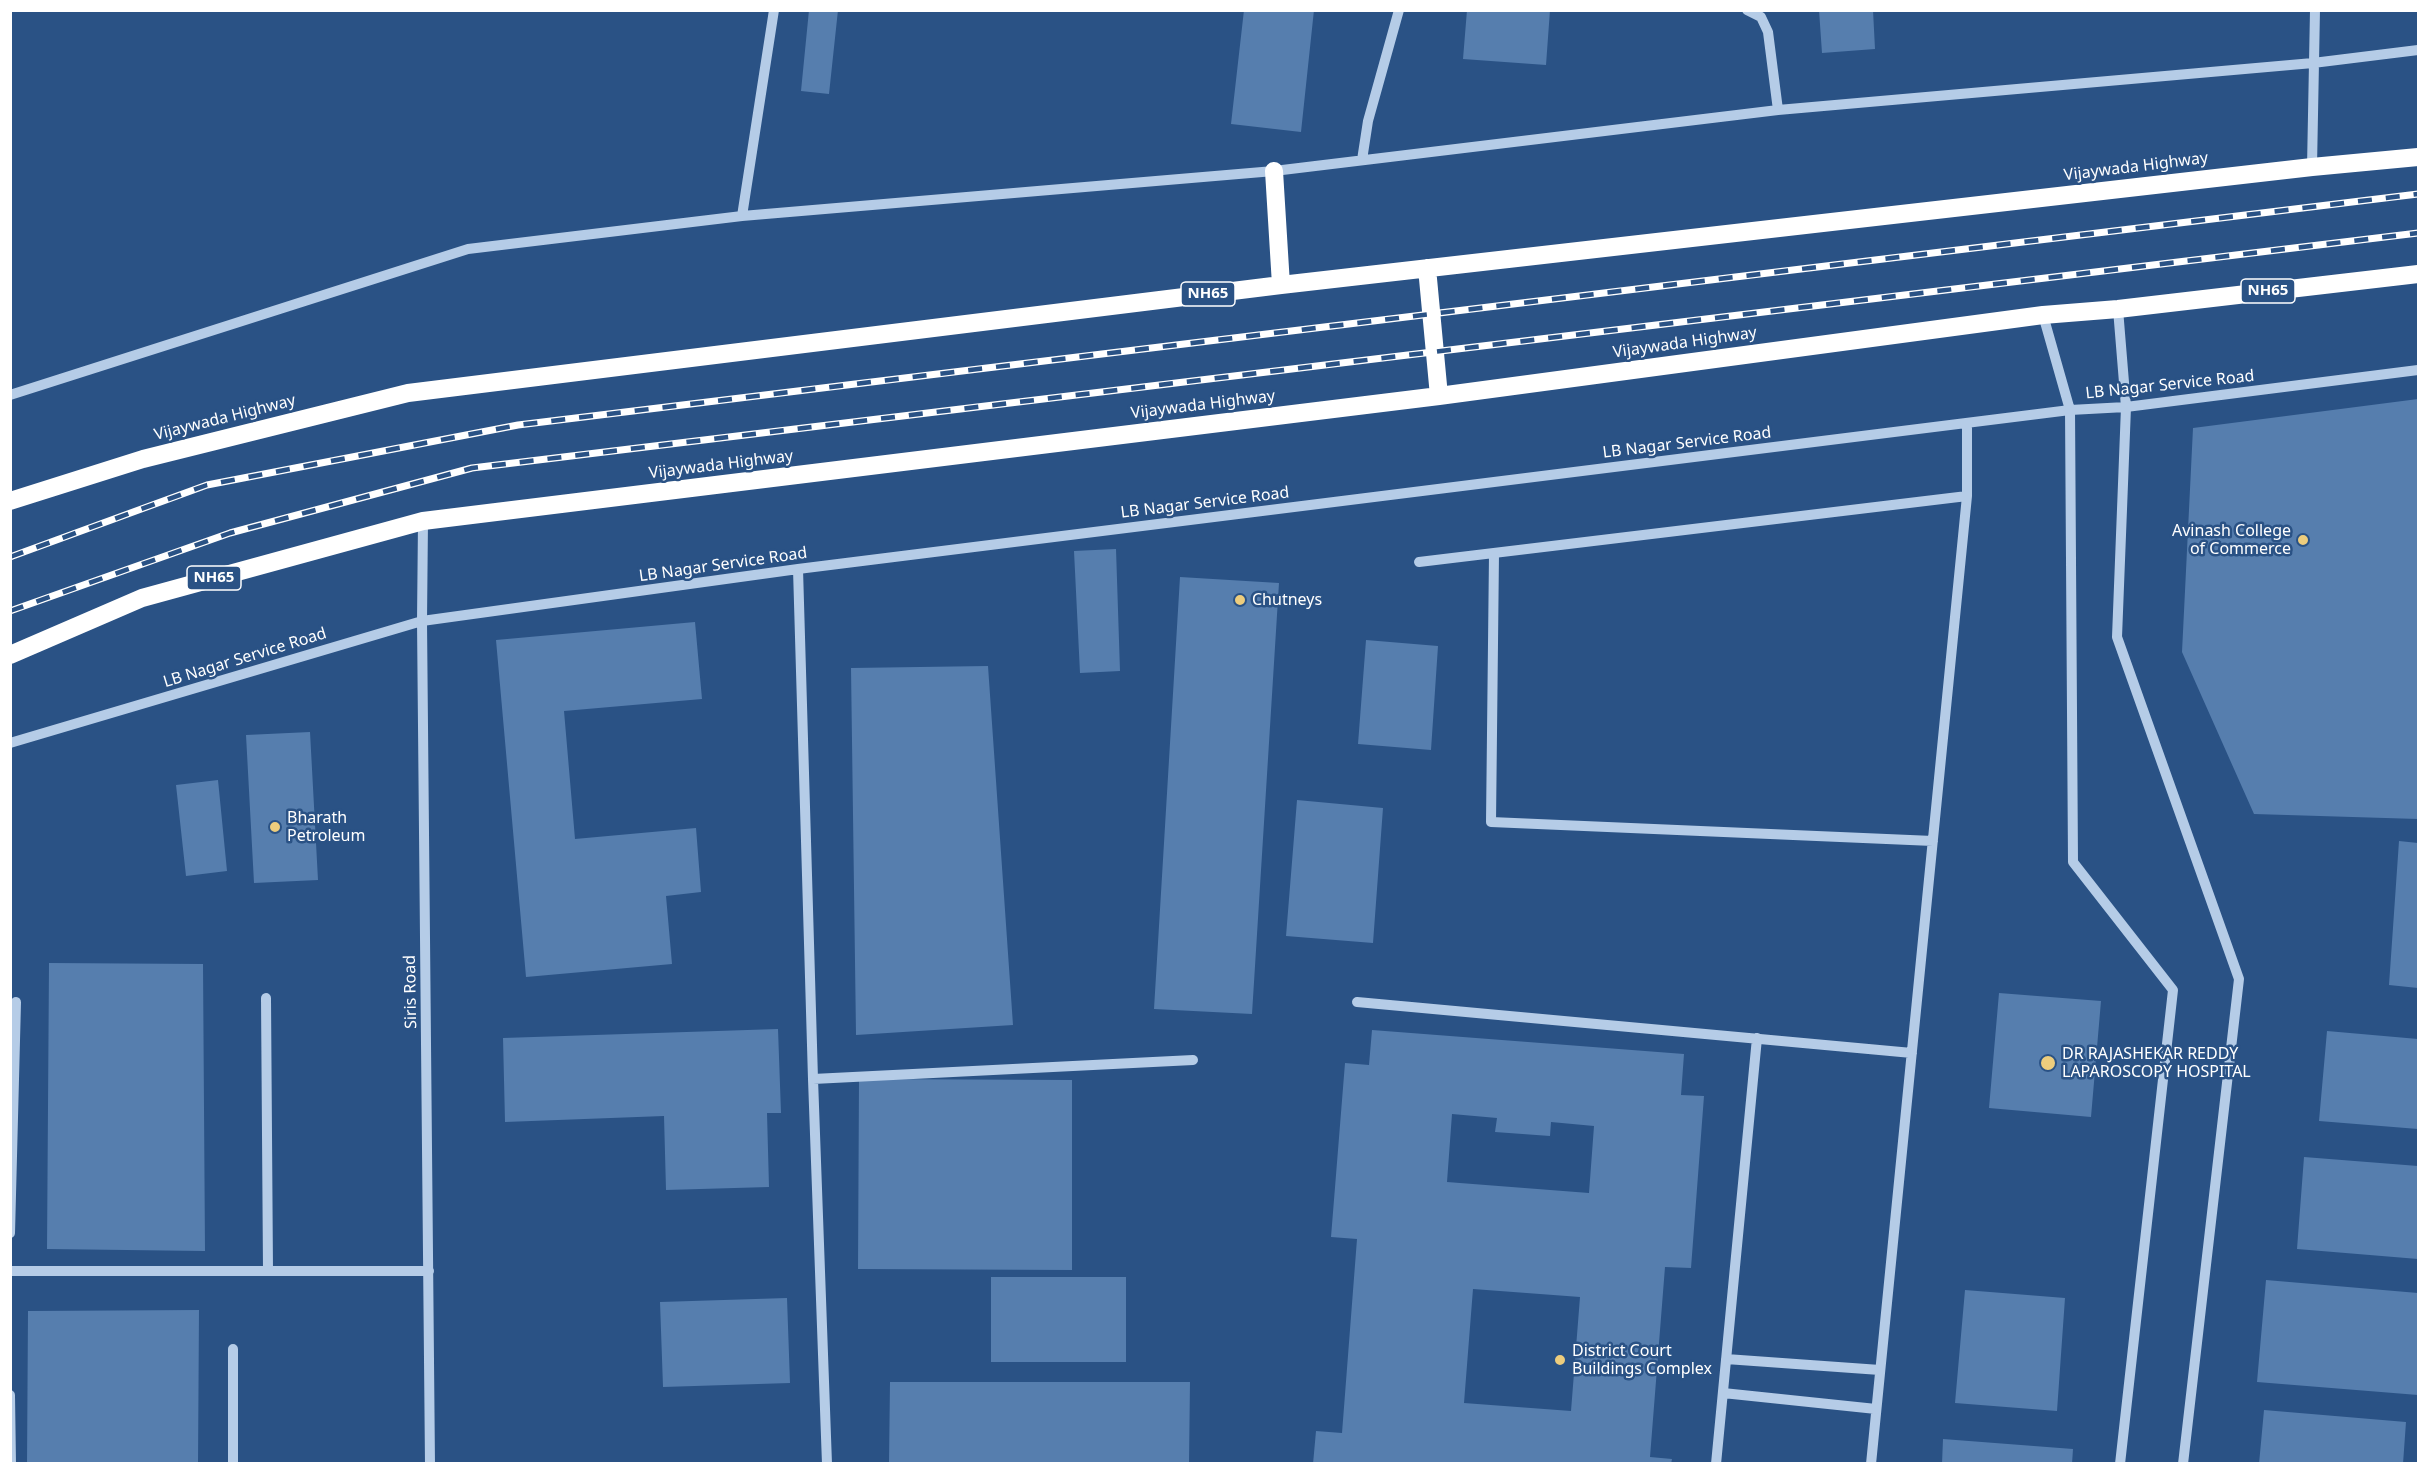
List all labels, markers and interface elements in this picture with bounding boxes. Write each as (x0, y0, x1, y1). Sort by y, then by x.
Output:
street label: Vijaywada Highway (2063, 149, 2209, 185)
road number: NH65 (2241, 279, 2295, 303)
road number: NH65 (1181, 282, 1235, 306)
street label: Vijaywada Highway (1612, 323, 1758, 363)
street label: LB Nagar Service Road (2085, 367, 2255, 403)
street label: Vijaywada Highway (1130, 387, 1276, 423)
street label: Vijaywada Highway (152, 391, 298, 445)
street label: LB Nagar Service Road (1602, 423, 1772, 463)
street label: Vijaywada Highway (648, 447, 794, 483)
street label: LB Nagar Service Road (1120, 483, 1290, 523)
place label: Avinash College of Commerce (2172, 521, 2291, 559)
marker: Avinash College of Commerce (2296, 533, 2310, 547)
street label: LB Nagar Service Road (638, 544, 808, 586)
road number: NH65 (187, 566, 241, 590)
place label: Chutneys (1252, 590, 1322, 610)
marker: Chutneys (1233, 593, 1247, 607)
street label: LB Nagar Service Road (161, 624, 329, 692)
place label: Bharath Petroleum (287, 808, 365, 846)
marker: Bharath Petroleum (268, 820, 282, 834)
street label: Siris Road (401, 955, 421, 1029)
place label: DR RAJASHEKAR REDDY LAPAROSCOPY HOSPITAL (2062, 1044, 2251, 1082)
marker: DR RAJASHEKAR REDDY LAPAROSCOPY HOSPITAL (2039, 1054, 2057, 1072)
place label: District Court Buildings Complex (1572, 1341, 1712, 1379)
marker: District Court Buildings Complex (1553, 1353, 1567, 1367)

